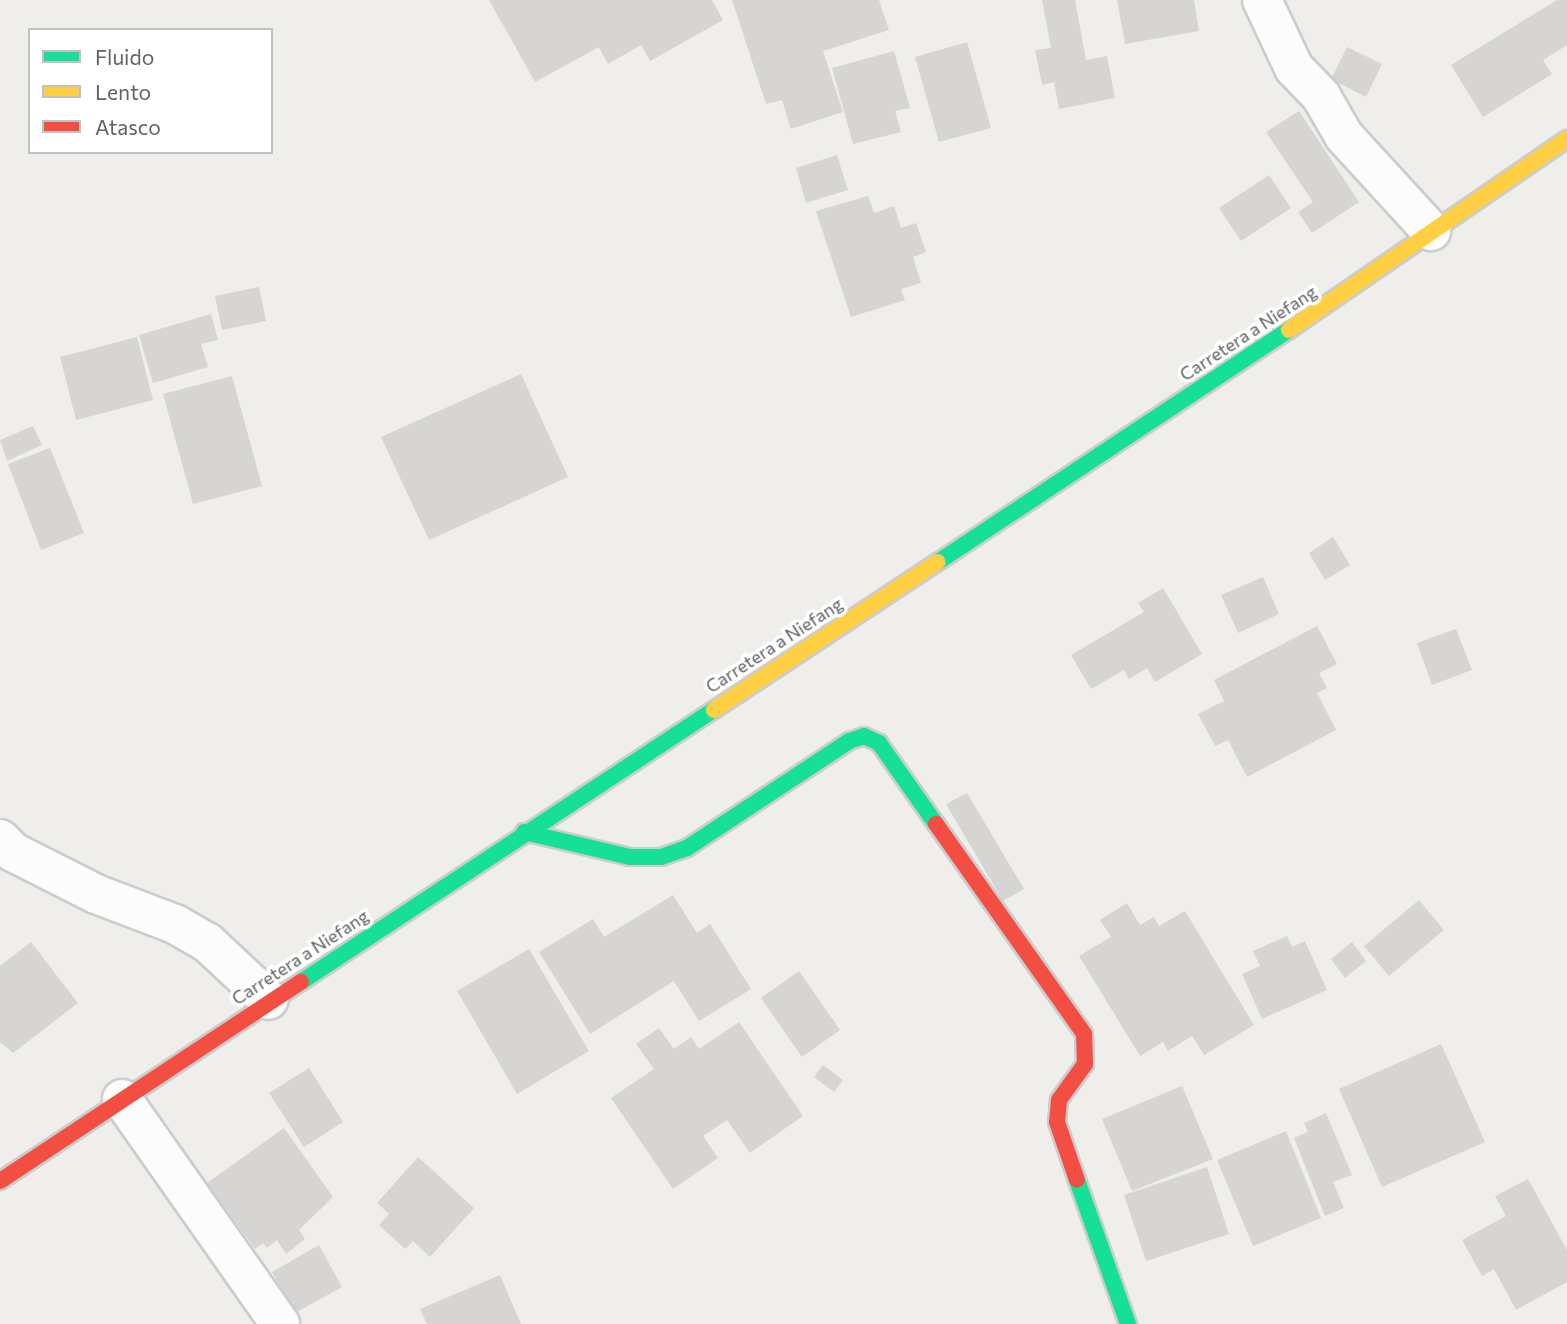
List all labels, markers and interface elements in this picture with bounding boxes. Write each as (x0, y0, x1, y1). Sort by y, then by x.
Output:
legend (28, 28, 273, 154)
text: Fluido (95, 44, 154, 69)
text: Lento (95, 79, 151, 104)
text: Atasco (95, 114, 161, 139)
street label: Carretera a Niefang (1176, 281, 1320, 385)
street label: Carretera a Niefang (702, 593, 846, 697)
street label: Carretera a Niefang (228, 905, 372, 1009)

